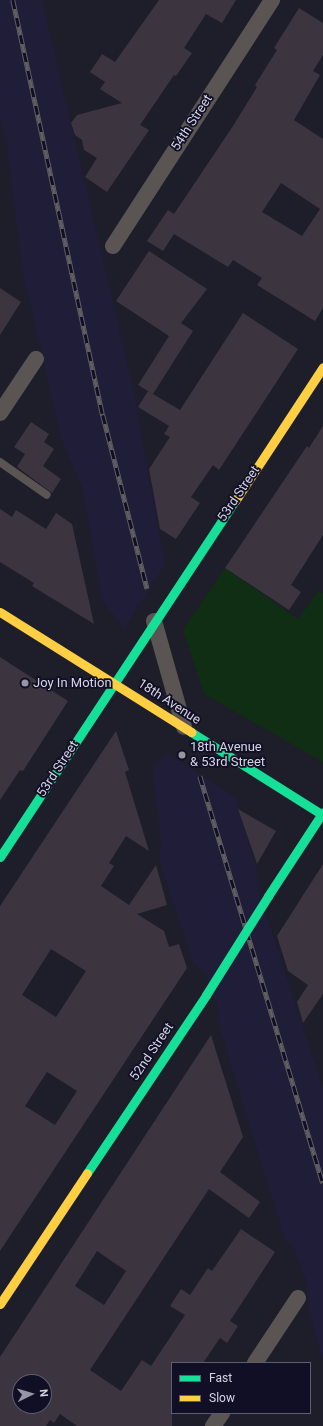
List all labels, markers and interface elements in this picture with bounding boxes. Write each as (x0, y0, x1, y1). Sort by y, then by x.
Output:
street label: 54th Street (168, 92, 216, 154)
street label: 53rd Street (215, 463, 263, 525)
place label: Joy In Motion (33, 675, 112, 691)
street label: 18th Avenue (135, 676, 203, 728)
marker: Joy In Motion (20, 678, 30, 688)
street label: 53rd Street (34, 738, 82, 800)
place label: 18th Avenue & 53rd Street (190, 740, 265, 771)
marker: 18th Avenue & 53rd Street (177, 750, 187, 760)
street label: 52nd Street (127, 1020, 177, 1084)
legend (171, 1362, 311, 1414)
text: Fast (209, 1371, 232, 1385)
north arrow (12, 1374, 52, 1414)
text: N (37, 1389, 50, 1397)
text: Slow (209, 1391, 235, 1405)

